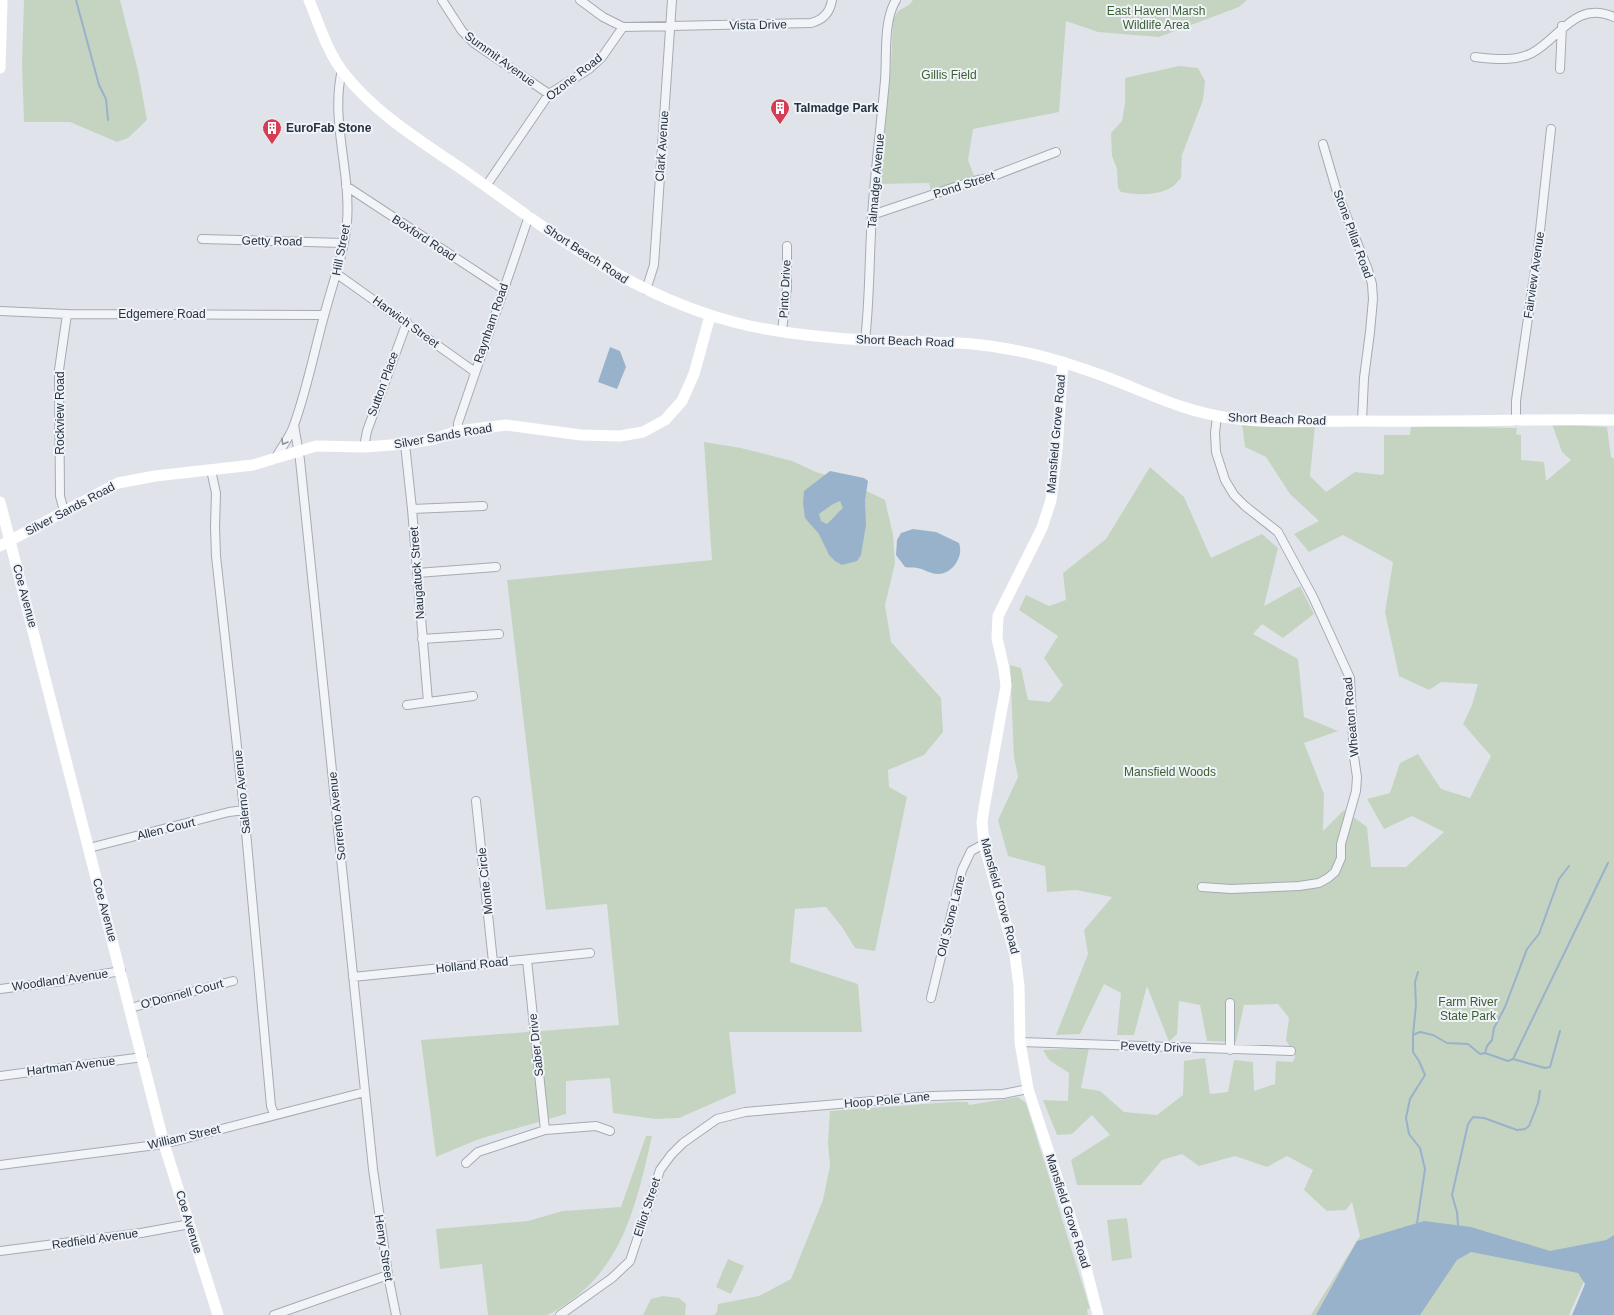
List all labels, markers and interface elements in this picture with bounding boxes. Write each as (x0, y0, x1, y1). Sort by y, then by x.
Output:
park label: East Haven Marsh Wildlife Area (1107, 4, 1205, 32)
street label: Vista Drive (729, 17, 787, 33)
street label: Summit Avenue (462, 29, 538, 89)
street label: Ozone Road (543, 51, 605, 103)
park label: Gillis Field (921, 68, 977, 82)
building icon: Talmadge Park (769, 97, 791, 125)
place label: Talmadge Park (794, 101, 879, 115)
street label: Clark Avenue (653, 110, 671, 182)
building icon: EuroFab Stone (261, 117, 283, 145)
place label: EuroFab Stone (286, 121, 372, 135)
street label: Talmadge Avenue (865, 133, 887, 229)
street label: Pond Street (932, 168, 997, 201)
street label: Stone Pillar Road (1330, 188, 1376, 280)
street label: Boxford Road (389, 212, 459, 264)
street label: Short Beach Road (541, 221, 631, 287)
street label: Hill Street (329, 222, 353, 277)
street label: Fairview Avenue (1521, 230, 1547, 319)
street label: Getty Road (242, 233, 302, 249)
street label: Pinto Drive (776, 259, 794, 319)
street label: Raynham Road (471, 281, 511, 365)
street label: Harwich Street (370, 293, 442, 351)
street label: Edgemere Road (118, 307, 206, 321)
street label: Short Beach Road (856, 332, 954, 350)
street label: Sutton Place (365, 349, 401, 418)
street label: Rockview Road (53, 371, 67, 455)
street label: Mansfield Grove Road (1044, 374, 1068, 494)
street label: Short Beach Road (1228, 410, 1326, 428)
street label: Silver Sands Road (393, 420, 493, 452)
one-way arrow (282, 438, 289, 445)
street label: Silver Sands Road (23, 479, 117, 539)
street label: Naugatuck Street (407, 526, 427, 620)
street label: Coe Avenue (10, 563, 40, 630)
street label: Wheaton Road (1341, 677, 1361, 757)
street label: Salerno Avenue (231, 749, 253, 835)
park label: Mansfield Woods (1124, 765, 1216, 779)
street label: Sorrento Avenue (325, 771, 349, 861)
street label: Allen Court (136, 815, 197, 843)
street label: Mansfield Grove Road (978, 837, 1022, 955)
street label: Monte Circle (474, 846, 495, 915)
street label: Old Stone Lane (934, 874, 968, 958)
street label: Coe Avenue (90, 877, 120, 944)
street label: Holland Road (435, 954, 509, 976)
street label: Woodland Avenue (11, 966, 109, 994)
street label: O'Donnell Court (139, 976, 226, 1012)
park label: Farm River State Park (1438, 995, 1498, 1023)
street label: Saber Drive (526, 1012, 546, 1077)
street label: Pevetty Drive (1120, 1039, 1192, 1055)
street label: Hartman Avenue (26, 1054, 116, 1078)
street label: Hoop Pole Lane (844, 1089, 931, 1111)
street label: William Street (146, 1122, 222, 1152)
street label: Mansfield Grove Road (1043, 1152, 1093, 1270)
street label: Elliot Street (631, 1175, 663, 1238)
street label: Coe Avenue (173, 1189, 205, 1256)
street label: Henry Street (372, 1214, 396, 1283)
street label: Redfield Avenue (51, 1226, 139, 1252)

